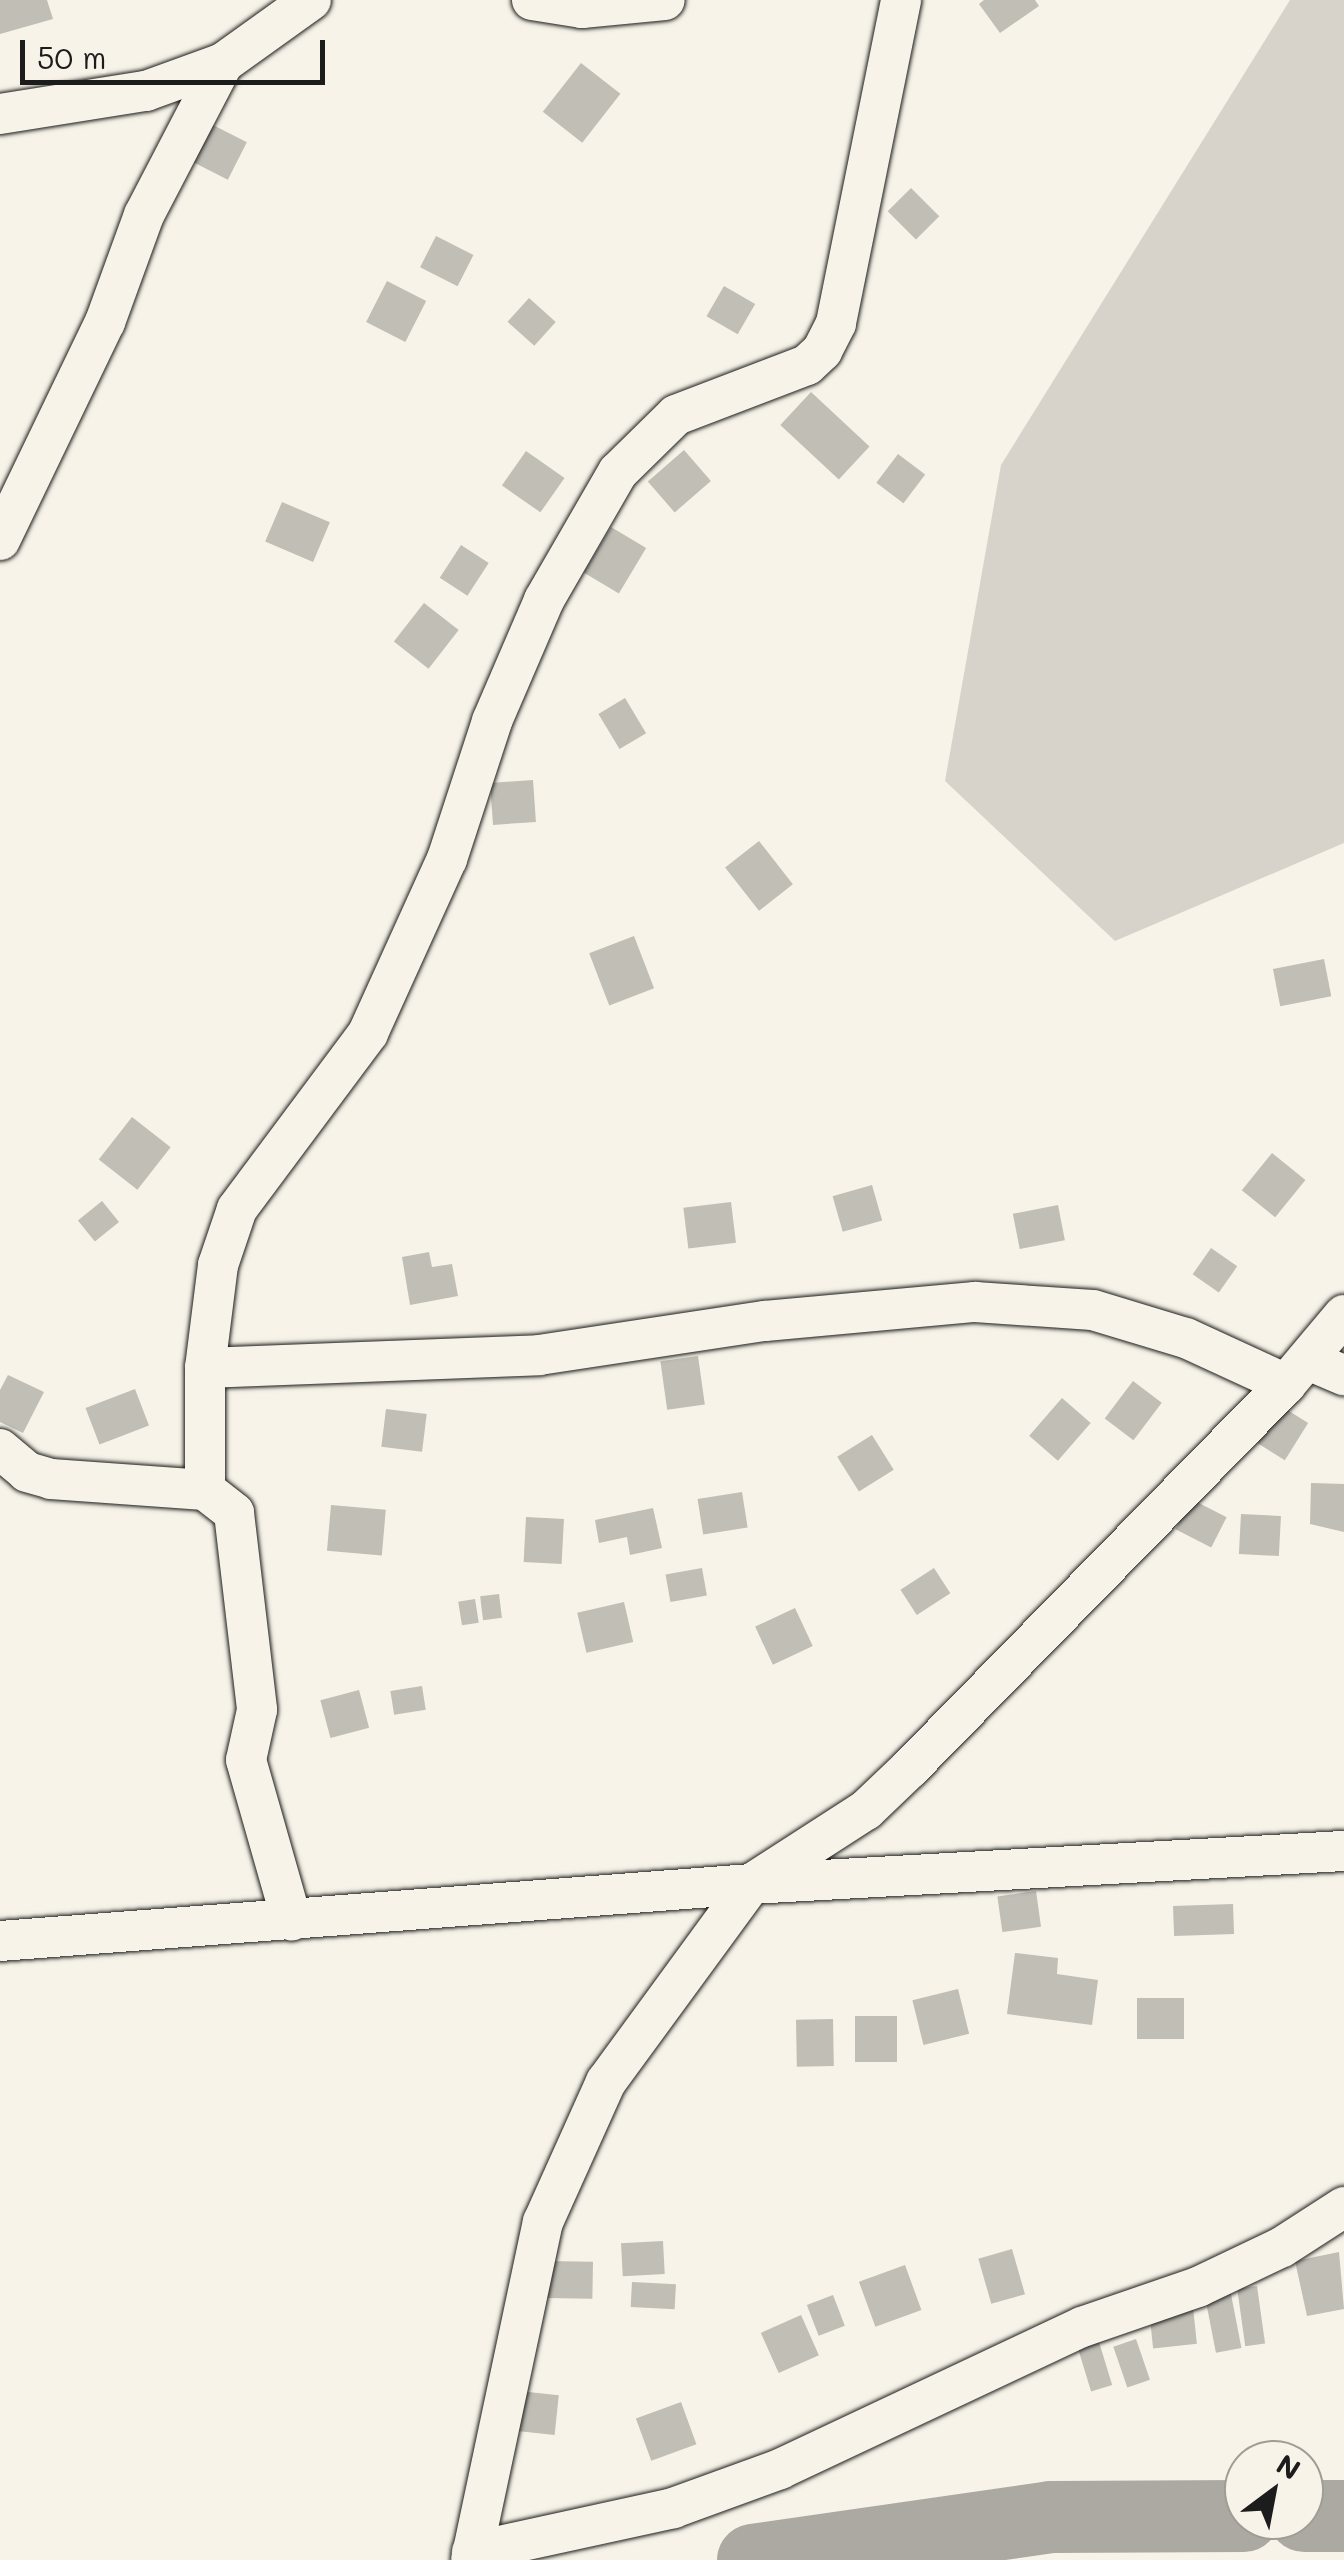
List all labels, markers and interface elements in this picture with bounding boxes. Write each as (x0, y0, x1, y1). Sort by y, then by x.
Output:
scale bar (25, 20, 330, 82)
text: 50 m (37, 37, 107, 77)
north arrow (1224, 2440, 1324, 2540)
text: N (1270, 2445, 1307, 2487)

